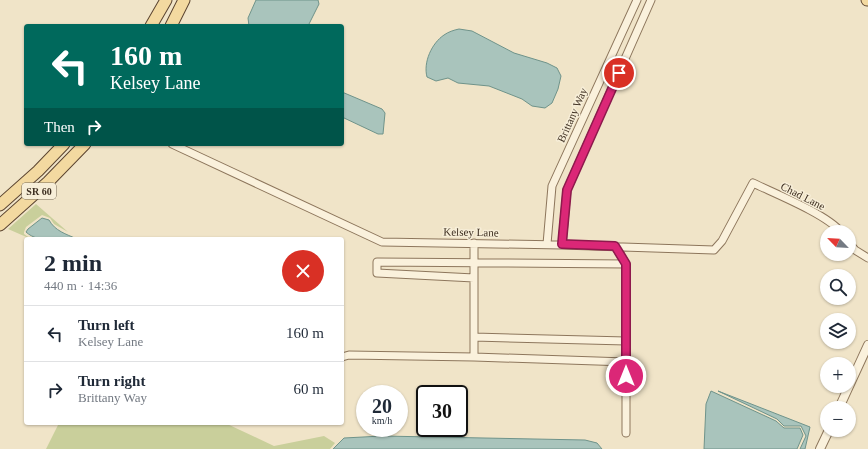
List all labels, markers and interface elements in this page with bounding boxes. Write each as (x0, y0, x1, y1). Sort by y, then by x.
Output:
icon: left (44, 40, 96, 92)
text: 160 m (110, 40, 182, 71)
pin (602, 56, 636, 90)
icon: arrive (608, 62, 630, 84)
text: Kelsey Lane (110, 73, 200, 93)
street label: Brittany Way (555, 85, 590, 144)
icon: right (83, 116, 105, 138)
text: Then (44, 119, 75, 135)
street label: Chad Lane (779, 180, 827, 212)
road number: SR 60 (22, 183, 56, 199)
north arrow (820, 225, 856, 261)
map controls (820, 225, 856, 437)
street label: Kelsey Lane (443, 226, 499, 238)
text: 2 min (44, 250, 102, 276)
button: close (282, 250, 324, 292)
button: search (820, 269, 856, 305)
text: 440 m · 14:36 (44, 278, 117, 293)
button: layers (820, 313, 856, 349)
text: Turn left (78, 317, 135, 333)
icon: left (44, 323, 66, 345)
text: 160 m (286, 325, 324, 341)
text: Kelsey Lane (78, 334, 143, 349)
position arrow (605, 355, 647, 397)
button: + (820, 357, 856, 393)
text: Turn right (78, 373, 145, 389)
icon: right (44, 379, 66, 401)
text: 60 m (294, 381, 324, 397)
speed limit sign: 30 (416, 385, 468, 437)
text: Brittany Way (78, 390, 147, 405)
text: 20 (372, 395, 392, 417)
button: − (820, 401, 856, 437)
text: km/h (372, 415, 392, 426)

